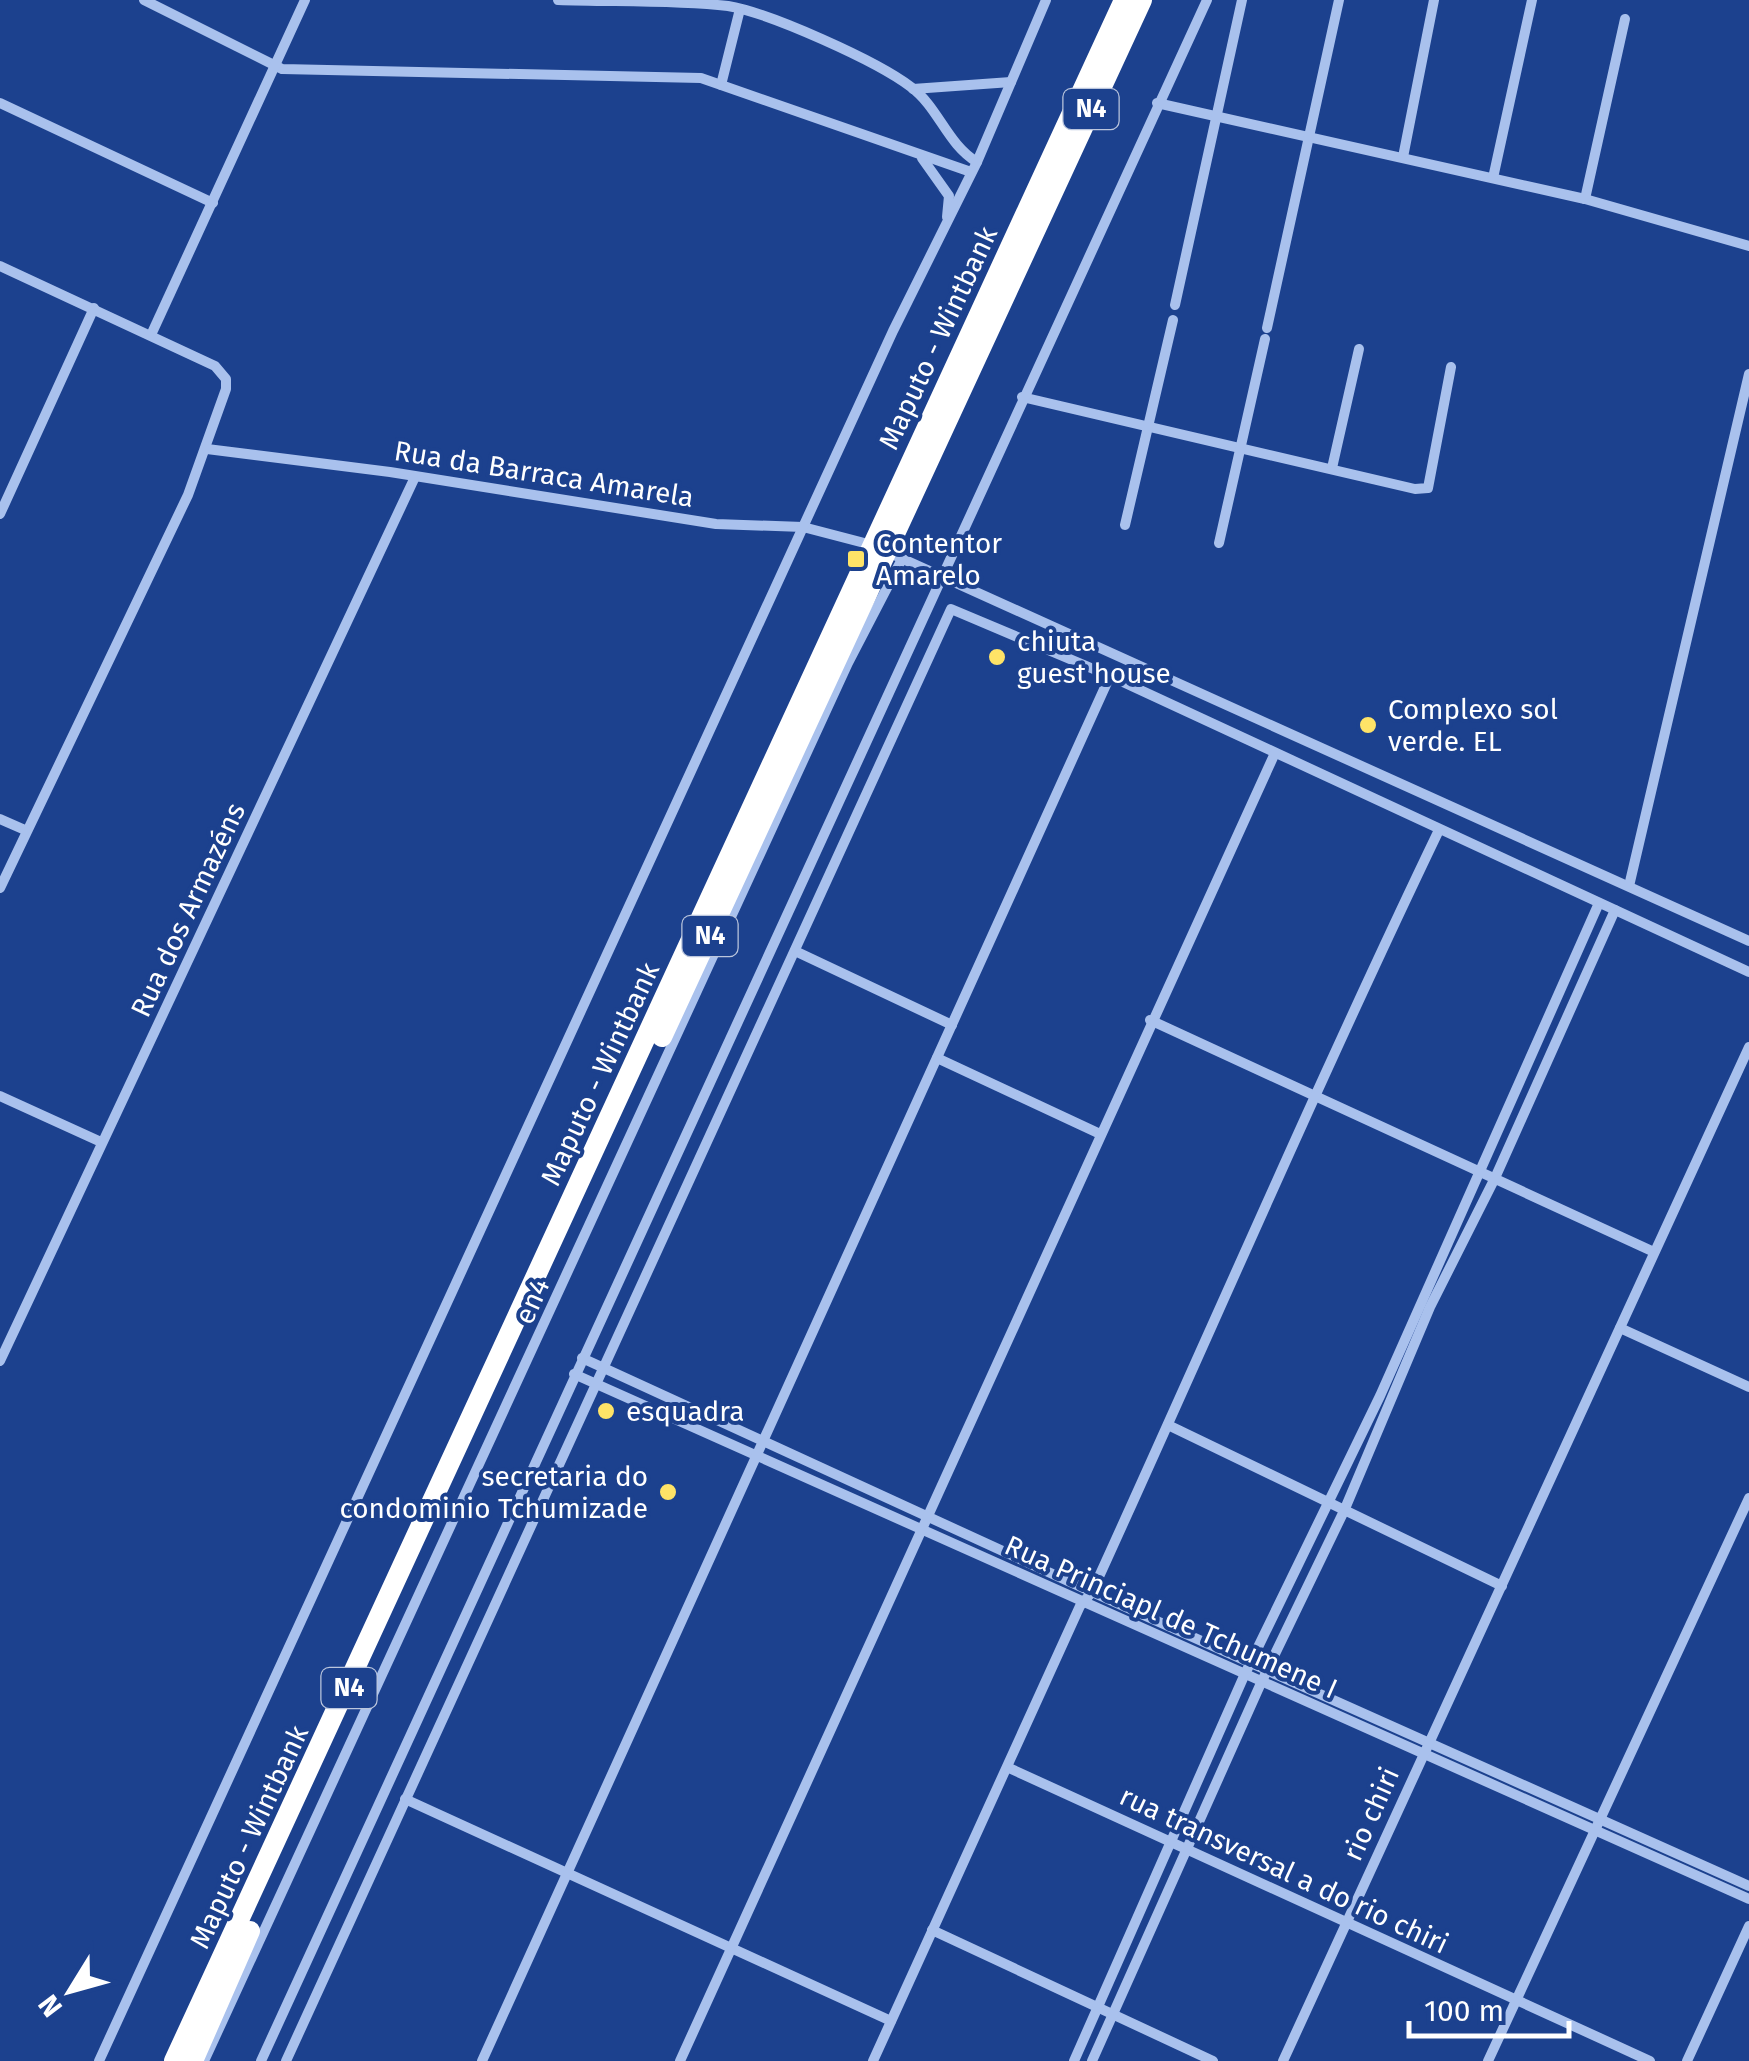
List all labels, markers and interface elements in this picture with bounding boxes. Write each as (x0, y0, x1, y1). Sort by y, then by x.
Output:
road number: N4 (1064, 89, 1118, 129)
street label: Maputo - Wintbank (872, 221, 1004, 455)
street label: Rua da Barraca Amarela (392, 434, 696, 514)
place label: Contentor Amarelo (876, 527, 1002, 592)
marker: Contentor Amarelo (845, 548, 867, 570)
place label: chiuta guest house (1017, 625, 1171, 690)
marker: chiuta guest house (986, 646, 1008, 668)
place label: Complexo sol verde. EL (1388, 693, 1558, 758)
marker: Complexo sol verde. EL (1357, 714, 1379, 736)
street label: Rua dos Armazéns (124, 798, 252, 1022)
road number: N4 (682, 916, 738, 956)
street label: Maputo - Wintbank (534, 957, 666, 1191)
street label: en4 (507, 1273, 557, 1329)
place label: esquadra (626, 1395, 744, 1428)
marker: esquadra (595, 1400, 617, 1422)
place label: secretaria do condominio Tchumizade (339, 1460, 648, 1525)
marker: secretaria do condominio Tchumizade (657, 1481, 679, 1503)
street label: Rua Princiapl de Tchumene I (1000, 1529, 1342, 1705)
road number: N4 (322, 1668, 376, 1708)
street label: Maputo - Wintbank (183, 1720, 315, 1954)
street label: rio chiri (1336, 1762, 1406, 1866)
street label: rua transversal a do rio chiri (1115, 1779, 1453, 1961)
north arrow (20, 1941, 120, 2041)
scale bar (1409, 1976, 1569, 2038)
text: N (32, 1988, 69, 2023)
text: 100 m (1424, 1993, 1504, 2029)

